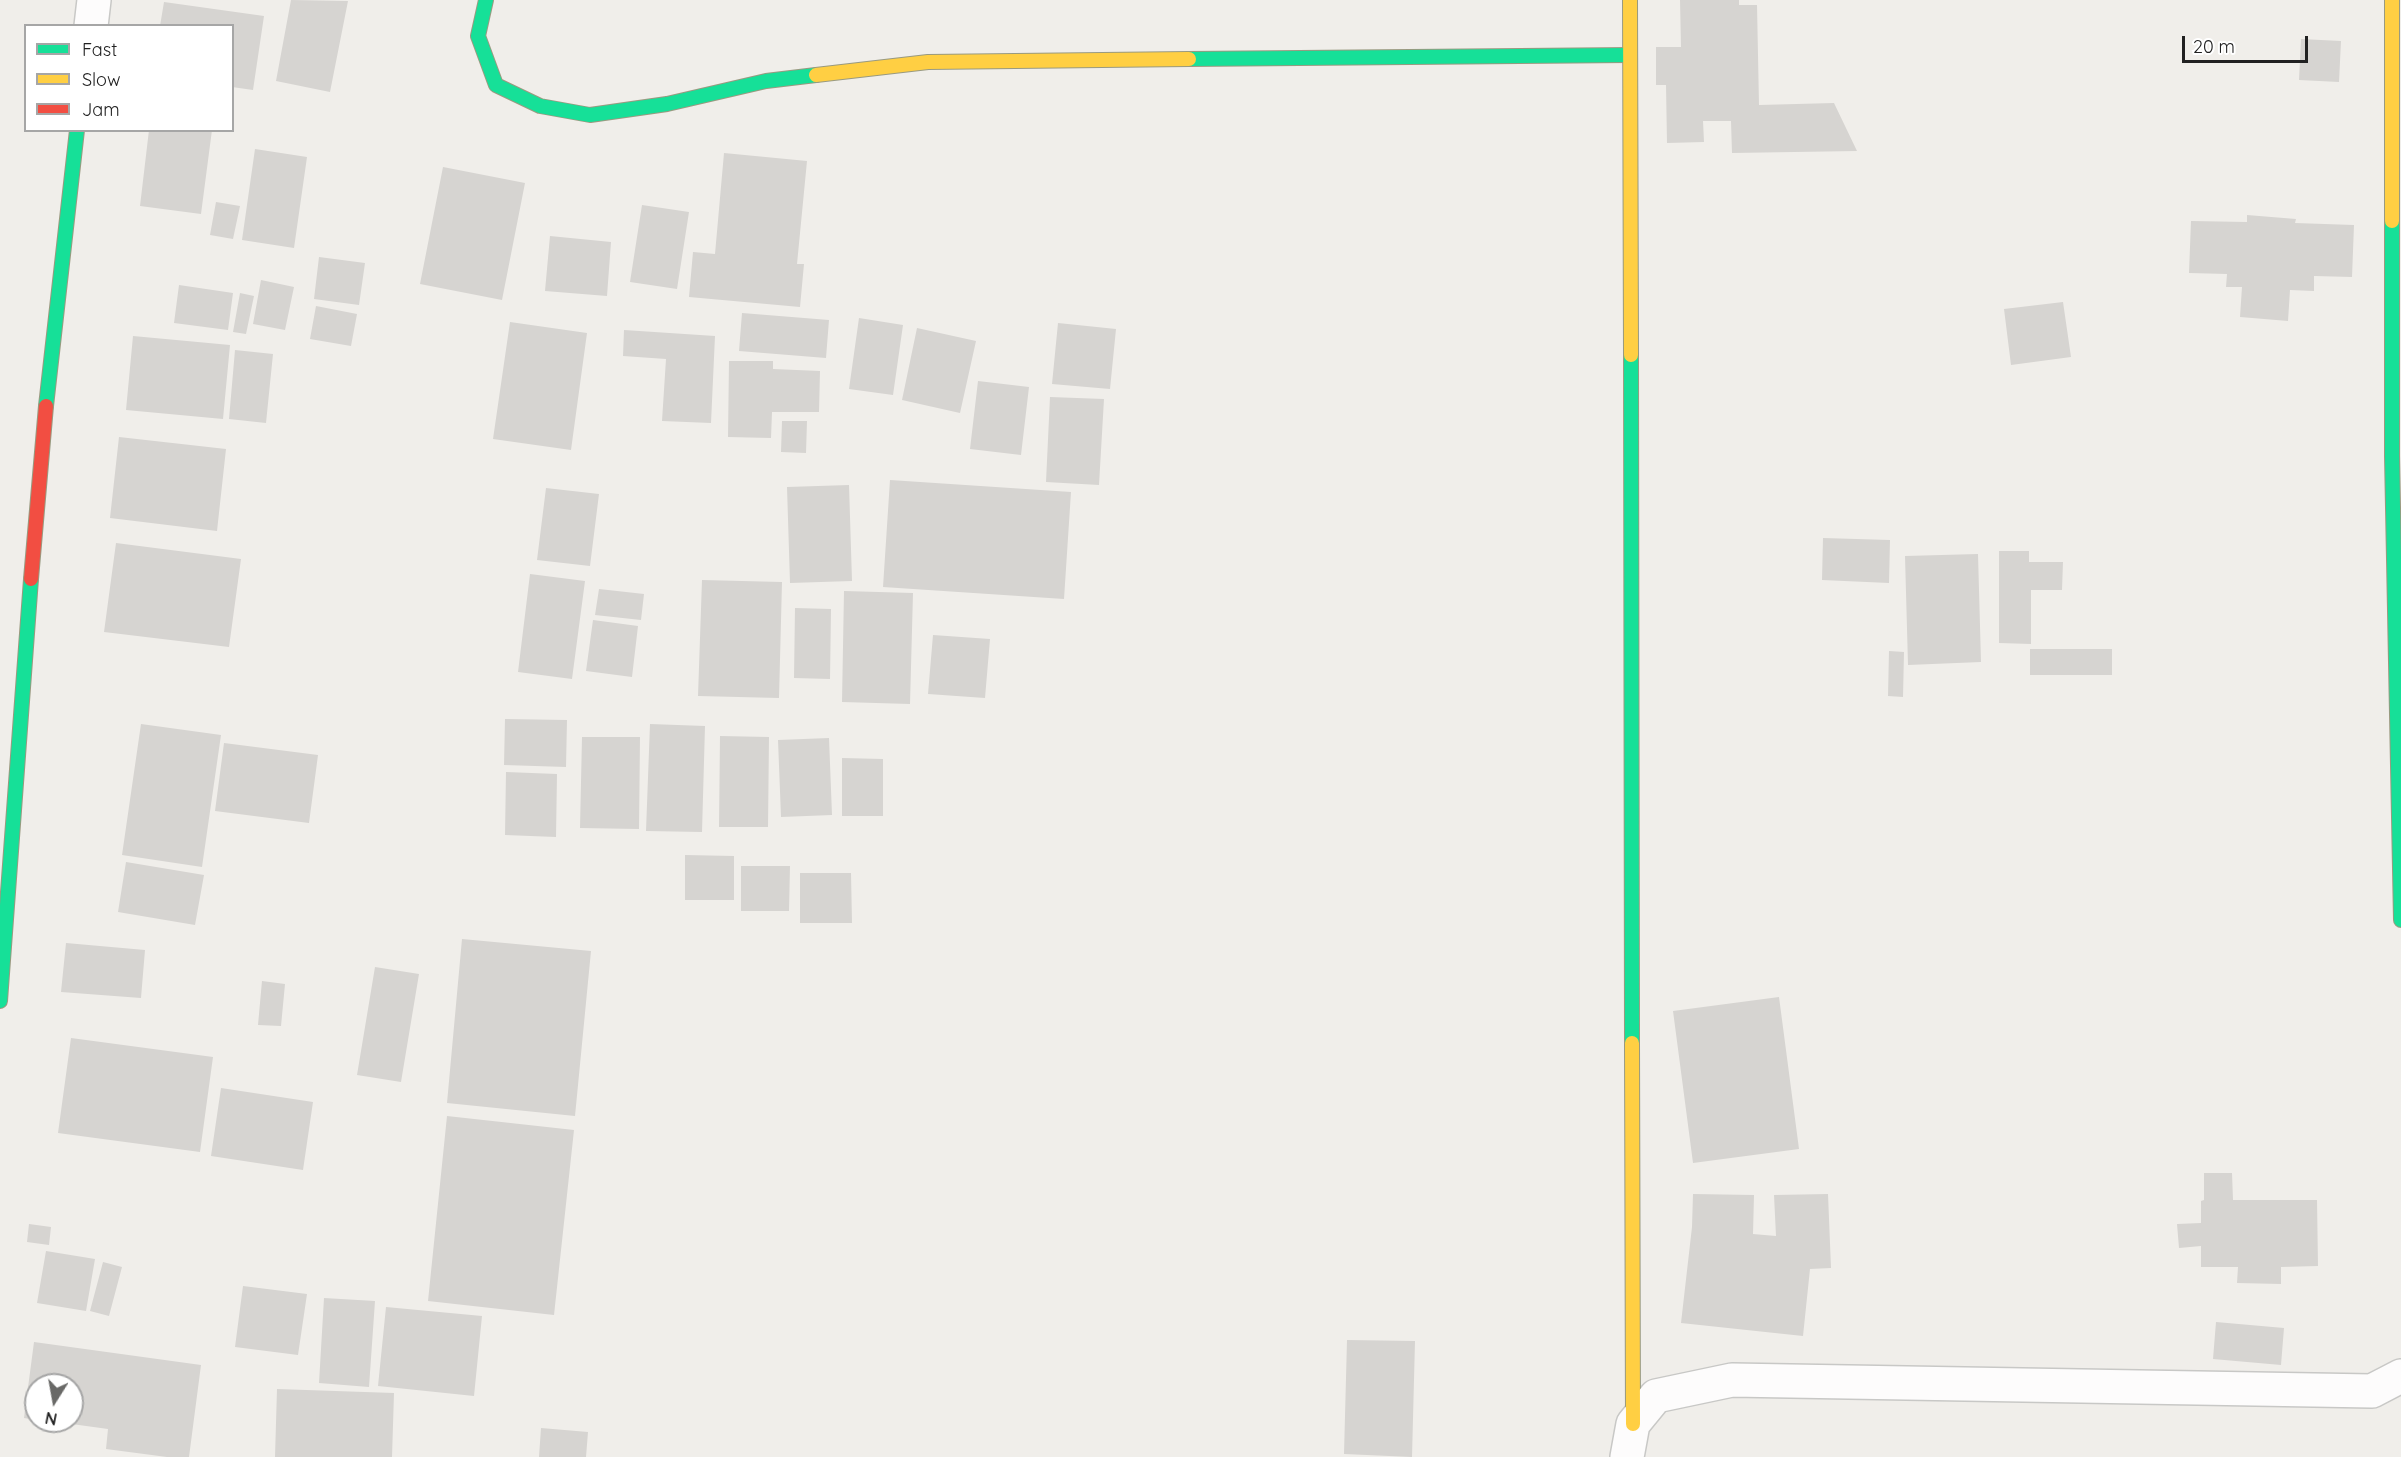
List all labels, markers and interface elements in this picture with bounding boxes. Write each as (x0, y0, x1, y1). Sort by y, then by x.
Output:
legend (24, 24, 234, 132)
scale bar (2185, 24, 2311, 62)
text: 20 m (2193, 35, 2235, 58)
text: Fast (82, 38, 117, 61)
text: Slow (82, 68, 120, 91)
text: Jam (82, 98, 120, 121)
north arrow (24, 1373, 84, 1433)
text: N (43, 1408, 59, 1430)

